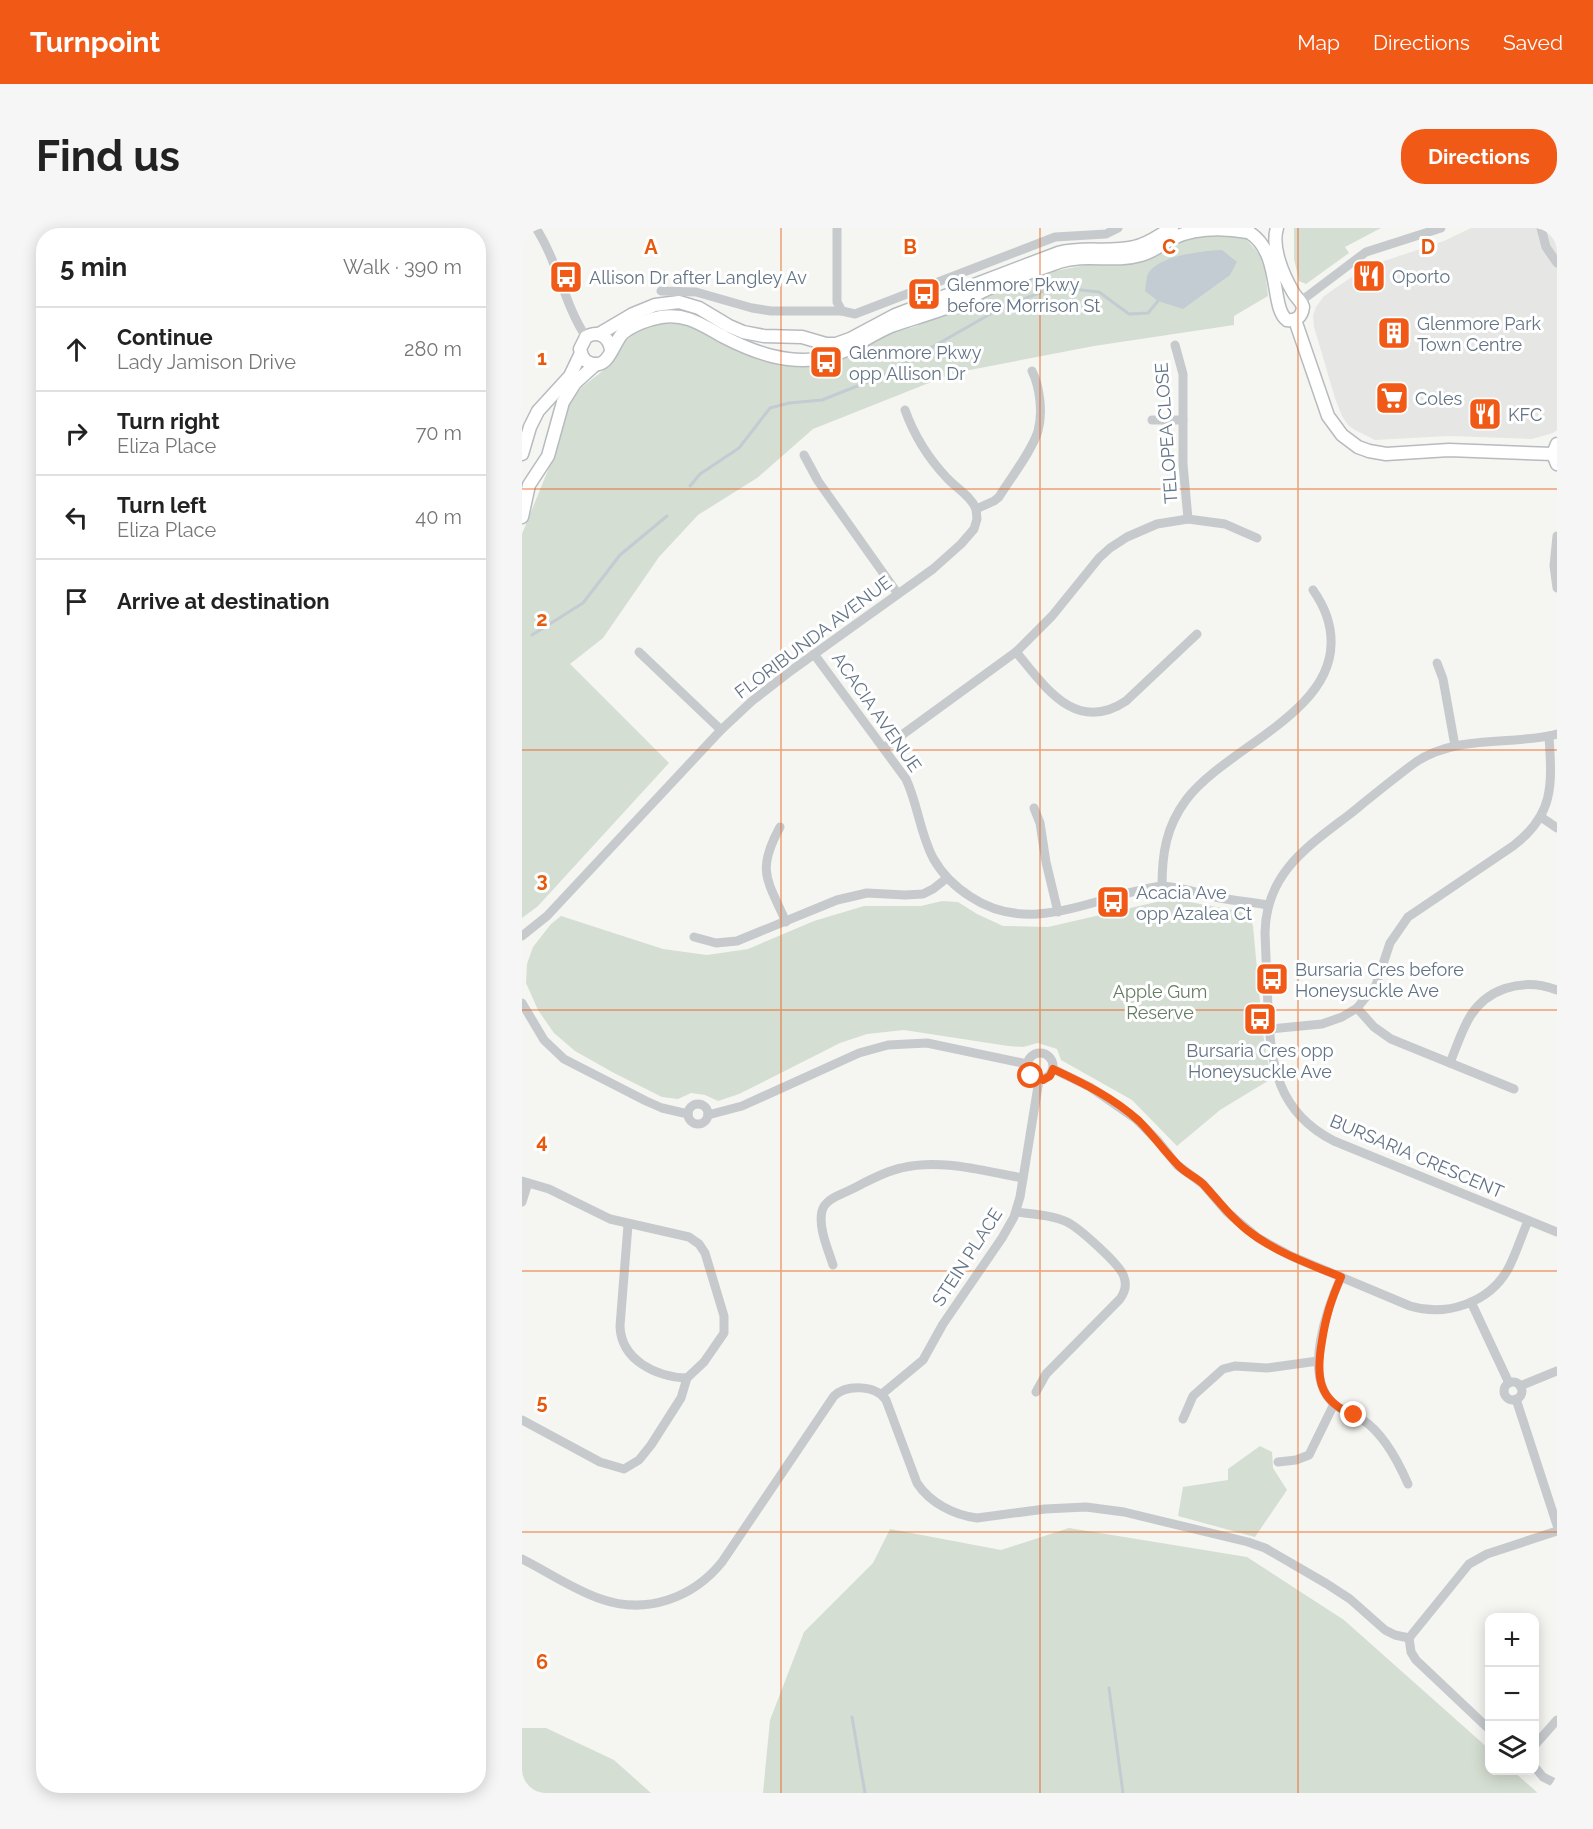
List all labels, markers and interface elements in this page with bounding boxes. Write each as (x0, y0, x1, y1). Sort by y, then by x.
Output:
text: Turnpoint (30, 26, 160, 59)
text: Map (1297, 30, 1340, 55)
text: Directions (1373, 30, 1470, 55)
text: Saved (1503, 30, 1563, 55)
button: Directions (1401, 129, 1557, 184)
text: Find us (36, 132, 180, 181)
text: A (644, 235, 658, 259)
text: B (903, 235, 917, 259)
text: C (1162, 235, 1176, 259)
text: D (1421, 235, 1435, 259)
text: 5 min (60, 252, 127, 282)
text: Walk · 390 m (343, 255, 462, 279)
restaurant icon: Oporto (1351, 258, 1387, 294)
bus stop icon: Allison Dr after Langley Av (548, 259, 584, 295)
place label: Oporto (1392, 266, 1450, 287)
place label: Allison Dr after Langley Av (589, 267, 807, 288)
place label: Glenmore Pkwy before Morrison St (947, 274, 1100, 316)
bus stop icon: Glenmore Pkwy before Morrison St (906, 276, 942, 312)
place label: Glenmore Park Town Centre (1417, 313, 1542, 355)
building icon: Glenmore Park Town Centre (1376, 315, 1412, 351)
text: Continue (117, 324, 213, 350)
icon: ahead (60, 333, 93, 366)
text: 280 m (404, 337, 462, 361)
place label: Glenmore Pkwy opp Allison Dr (849, 342, 982, 384)
bus stop icon: Glenmore Pkwy opp Allison Dr (808, 344, 844, 380)
text: 1 (537, 346, 547, 370)
text: Lady Jamison Drive (117, 350, 296, 374)
street label: TELOPEA CLOSE (1151, 362, 1181, 504)
supermarket icon: Coles (1374, 380, 1410, 416)
place label: Coles (1415, 388, 1463, 409)
restaurant icon: KFC (1467, 396, 1503, 432)
place label: KFC (1508, 404, 1542, 425)
text: Turn right (117, 408, 220, 434)
icon: right (60, 417, 93, 450)
text: 70 m (416, 421, 462, 445)
text: Eliza Place (117, 434, 216, 458)
text: Turn left (117, 492, 207, 518)
icon: left (60, 501, 93, 534)
text: 40 m (415, 505, 462, 529)
text: Eliza Place (117, 518, 216, 542)
street label: FLORIBUNDA AVENUE (731, 571, 895, 703)
icon: arrive (60, 585, 93, 618)
text: Arrive at destination (117, 588, 330, 614)
text: 2 (536, 607, 548, 631)
street label: ACACIA AVENUE (828, 648, 926, 776)
text: 3 (536, 868, 548, 892)
place label: Acacia Ave opp Azalea Ct (1136, 882, 1252, 924)
bus stop icon: Acacia Ave opp Azalea Ct (1095, 884, 1131, 920)
place label: Bursaria Cres before Honeysuckle Ave (1295, 959, 1464, 1001)
bus stop icon: Bursaria Cres before Honeysuckle Ave (1254, 961, 1290, 997)
park label: Apple Gum Reserve (1113, 981, 1207, 1023)
bus stop icon: Bursaria Cres opp Honeysuckle Ave (1242, 1001, 1278, 1037)
place label: Bursaria Cres opp Honeysuckle Ave (1186, 1040, 1334, 1082)
route start (1017, 1062, 1043, 1088)
street label: BURSARIA CRESCENT (1327, 1110, 1507, 1202)
text: 4 (536, 1129, 548, 1153)
street label: STEIN PLACE (928, 1204, 1006, 1310)
text: 5 (536, 1390, 548, 1414)
route end (1340, 1401, 1366, 1427)
map controls (1485, 1613, 1539, 1775)
button: + (1485, 1613, 1539, 1667)
text: 6 (536, 1650, 548, 1674)
button: − (1485, 1667, 1539, 1721)
button: layers (1485, 1721, 1539, 1775)

